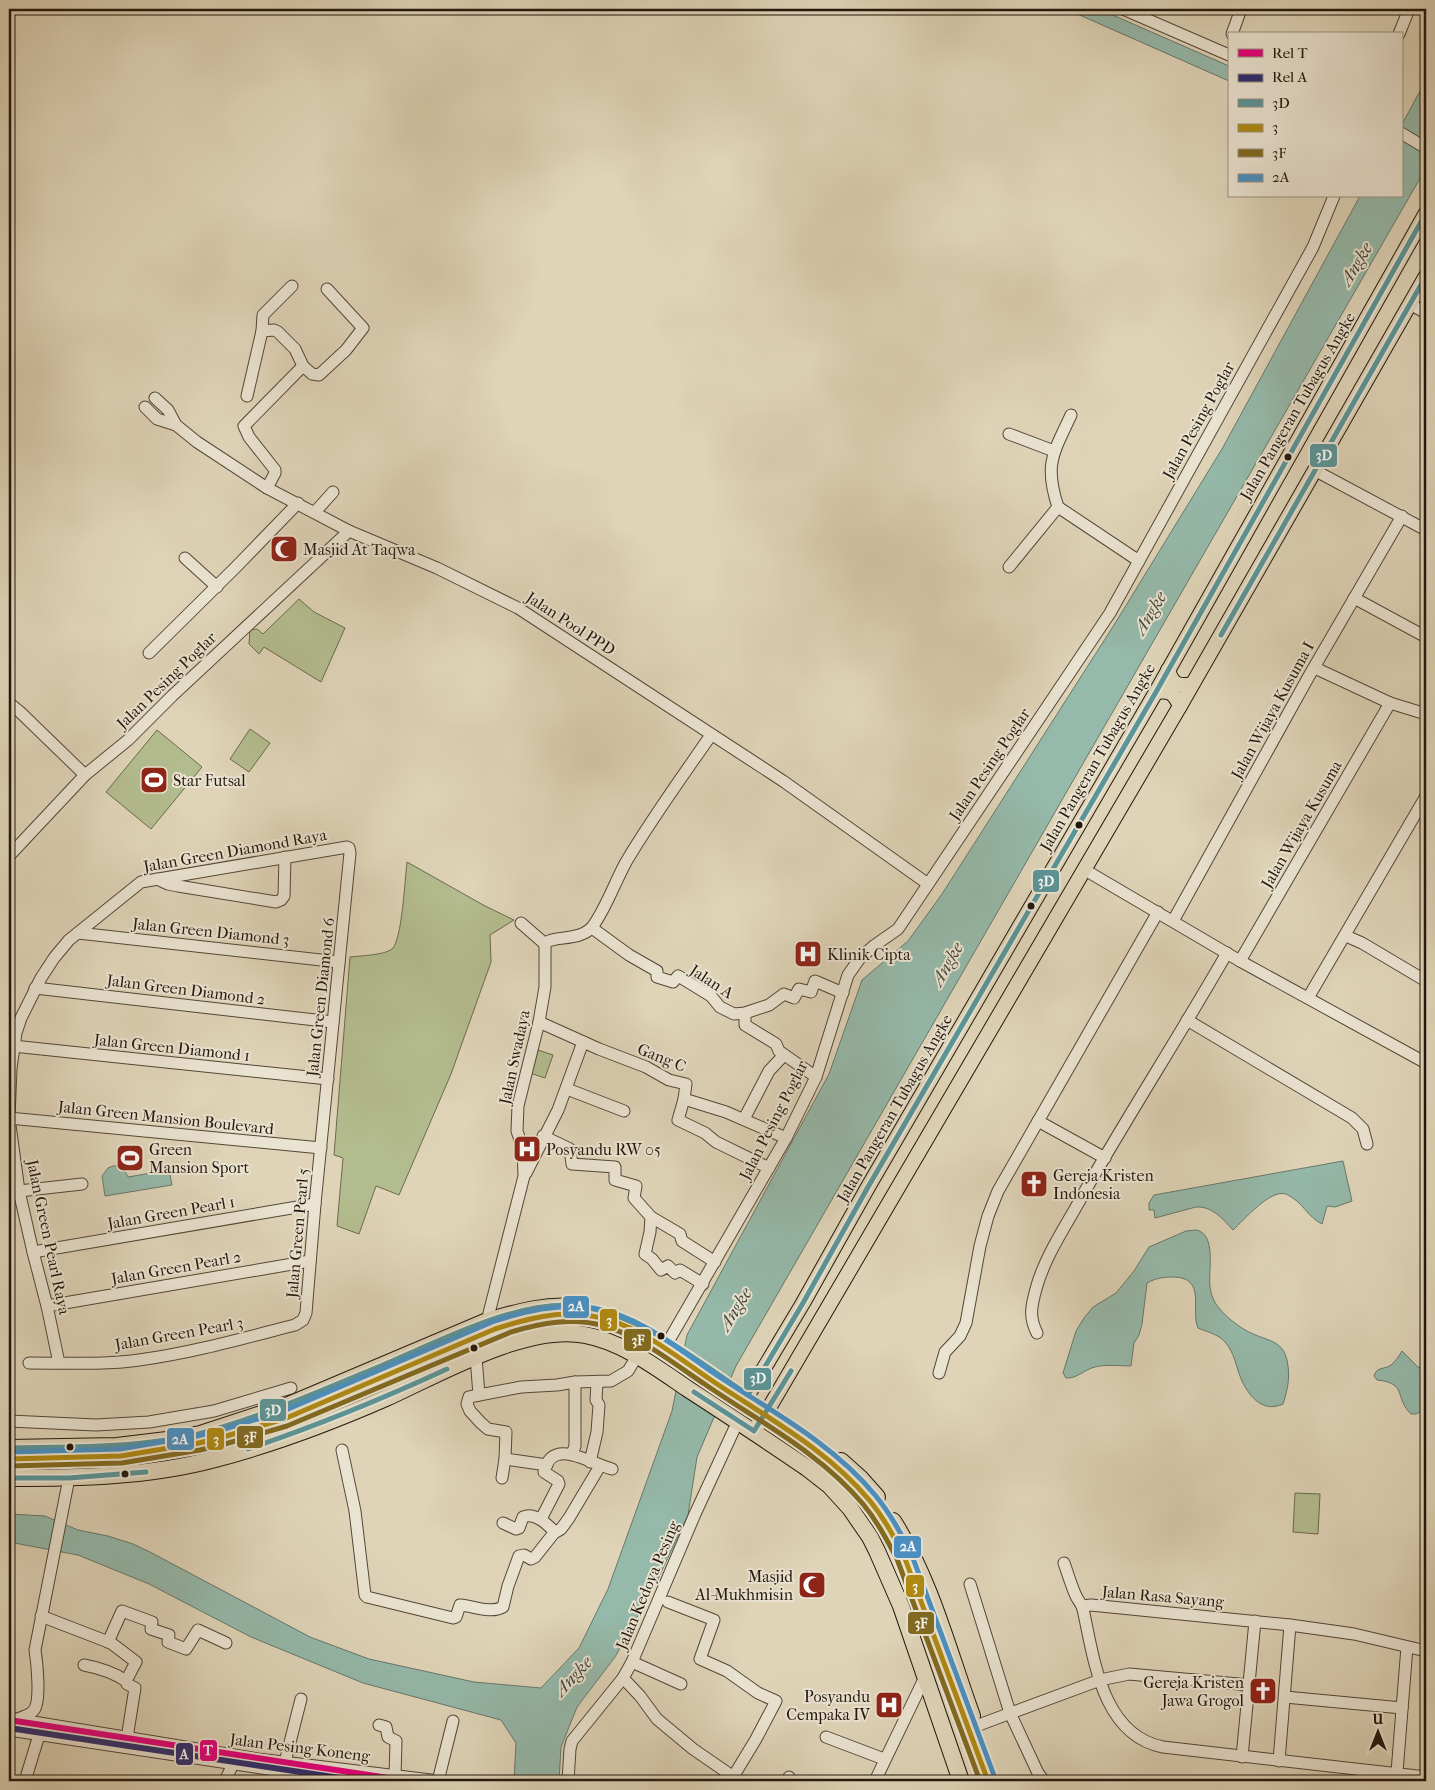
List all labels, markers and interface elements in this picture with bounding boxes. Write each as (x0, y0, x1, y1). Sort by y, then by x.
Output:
legend (1228, 32, 1402, 198)
text: Rel T (1272, 44, 1308, 62)
text: Rel A (1272, 68, 1307, 86)
text: 3D (1272, 94, 1290, 112)
text: 3 (1272, 118, 1278, 136)
text: 3F (1272, 144, 1286, 162)
text: 2A (1272, 168, 1290, 186)
water label: Angke (1335, 238, 1378, 291)
street label: Jalan Pangeran Tubagus Angke (1235, 309, 1359, 505)
street label: Jalan Pesing Poglar (1157, 358, 1239, 484)
line badge: 3D (1309, 443, 1338, 468)
text: 3D (1316, 447, 1333, 464)
unlabelled marker (1283, 452, 1293, 462)
mosque icon: Masjid At Taqwa (269, 534, 299, 564)
place label: Masjid At Taqwa (303, 540, 416, 559)
street label: Jalan Pool PPD (521, 587, 619, 659)
water label: Angke (1129, 587, 1172, 640)
street label: Jalan Pesing Poglar (111, 628, 220, 734)
street label: Jalan Wijaya Kusuma I (1226, 638, 1318, 784)
street label: Jalan Pangeran Tubagus Angke (1035, 660, 1159, 856)
street label: Jalan Pesing Poglar (944, 704, 1034, 826)
street label: Jalan Wijaya Kusuma (1256, 756, 1346, 893)
sports icon: Star Futsal (139, 765, 169, 795)
place label: Star Futsal (173, 771, 246, 790)
unlabelled marker (1074, 820, 1084, 830)
street label: Jalan Green Diamond Raya (140, 825, 329, 876)
line badge: 3D (1032, 869, 1060, 893)
text: 3D (1038, 873, 1055, 890)
unlabelled marker (1026, 901, 1036, 911)
street label: Jalan Green Diamond 3 (130, 914, 290, 949)
street label: Jalan Green Diamond 6 (302, 916, 338, 1080)
water label: Angke (926, 938, 968, 991)
hospital icon: Klinik Cipta (793, 939, 823, 969)
place label: Klinik Cipta (827, 945, 911, 964)
street label: Jalan A (685, 959, 738, 1003)
street label: Jalan Green Diamond 2 (104, 970, 266, 1009)
street label: Jalan Swadaya (495, 1007, 534, 1108)
street label: Jalan Pangeran Tubagus Angke (832, 1011, 956, 1207)
street label: Jalan Green Diamond 1 (91, 1030, 251, 1065)
street label: Gang C (635, 1039, 689, 1076)
street label: Jalan Pesing Poglar (734, 1057, 812, 1185)
street label: Jalan Green Mansion Boulevard (55, 1097, 275, 1138)
hospital icon: Posyandu RW 05 (512, 1134, 542, 1164)
place label: Green Mansion Sport (149, 1140, 249, 1177)
place label: Posyandu RW 05 (546, 1140, 661, 1159)
sports icon: Green Mansion Sport (115, 1143, 145, 1173)
street label: Jalan Green Pearl Raya (22, 1156, 74, 1317)
place label: Gereja Kristen Indonesia (1053, 1166, 1154, 1203)
street label: Jalan Green Pearl 5 (282, 1167, 313, 1301)
church icon: Gereja Kristen Indonesia (1019, 1169, 1049, 1199)
street label: Jalan Green Pearl 1 (104, 1192, 236, 1233)
street label: Jalan Green Pearl 2 (108, 1247, 243, 1289)
water label: Angke (713, 1284, 757, 1336)
line badge: 2A (562, 1295, 590, 1319)
text: 2A (568, 1298, 585, 1315)
line badge: 3 (599, 1308, 618, 1332)
text: 3 (606, 1312, 612, 1329)
street label: Jalan Green Pearl 3 (111, 1313, 245, 1354)
line badge: 3F (623, 1328, 652, 1352)
unlabelled marker (656, 1331, 666, 1341)
text: 3F (631, 1332, 645, 1349)
unlabelled marker (469, 1343, 479, 1353)
line badge: 3D (743, 1367, 772, 1391)
text: 3D (750, 1370, 767, 1387)
line badge: 3D (259, 1398, 287, 1422)
text: 3D (265, 1402, 282, 1419)
line badge: 3F (236, 1425, 264, 1449)
line badge: 2A (166, 1427, 195, 1451)
line badge: 3 (206, 1427, 225, 1451)
text: 3F (243, 1429, 257, 1446)
text: 2A (172, 1431, 189, 1448)
text: 3 (213, 1431, 219, 1448)
unlabelled marker (65, 1442, 75, 1452)
unlabelled marker (120, 1469, 130, 1479)
street label: Jalan Kedoya Pesing (611, 1518, 683, 1654)
line badge: 2A (893, 1535, 922, 1559)
text: 2A (900, 1538, 917, 1555)
place label: Masjid Al-Mukhmisin (694, 1567, 794, 1604)
mosque icon: Masjid Al-Mukhmisin (797, 1570, 827, 1600)
line badge: 3 (905, 1574, 925, 1598)
text: 3 (912, 1578, 918, 1595)
street label: Jalan Rasa Sayang (1099, 1582, 1225, 1611)
line badge: 3F (907, 1611, 935, 1635)
text: 3F (914, 1615, 928, 1632)
water label: Angke (549, 1652, 597, 1702)
place label: Gereja Kristen Jawa Grogol (1143, 1673, 1245, 1710)
church icon: Gereja Kristen Jawa Grogol (1248, 1676, 1278, 1706)
place label: Posyandu Cempaka IV (786, 1687, 871, 1724)
hospital icon: Posyandu Cempaka IV (874, 1690, 904, 1720)
north arrow (1352, 1708, 1402, 1758)
text: U (1372, 1711, 1384, 1728)
street label: Jalan Pesing Koneng (227, 1729, 372, 1766)
line badge: T (199, 1739, 218, 1762)
line badge: A (175, 1742, 194, 1766)
text: T (202, 1742, 213, 1759)
text: A (178, 1746, 189, 1763)

